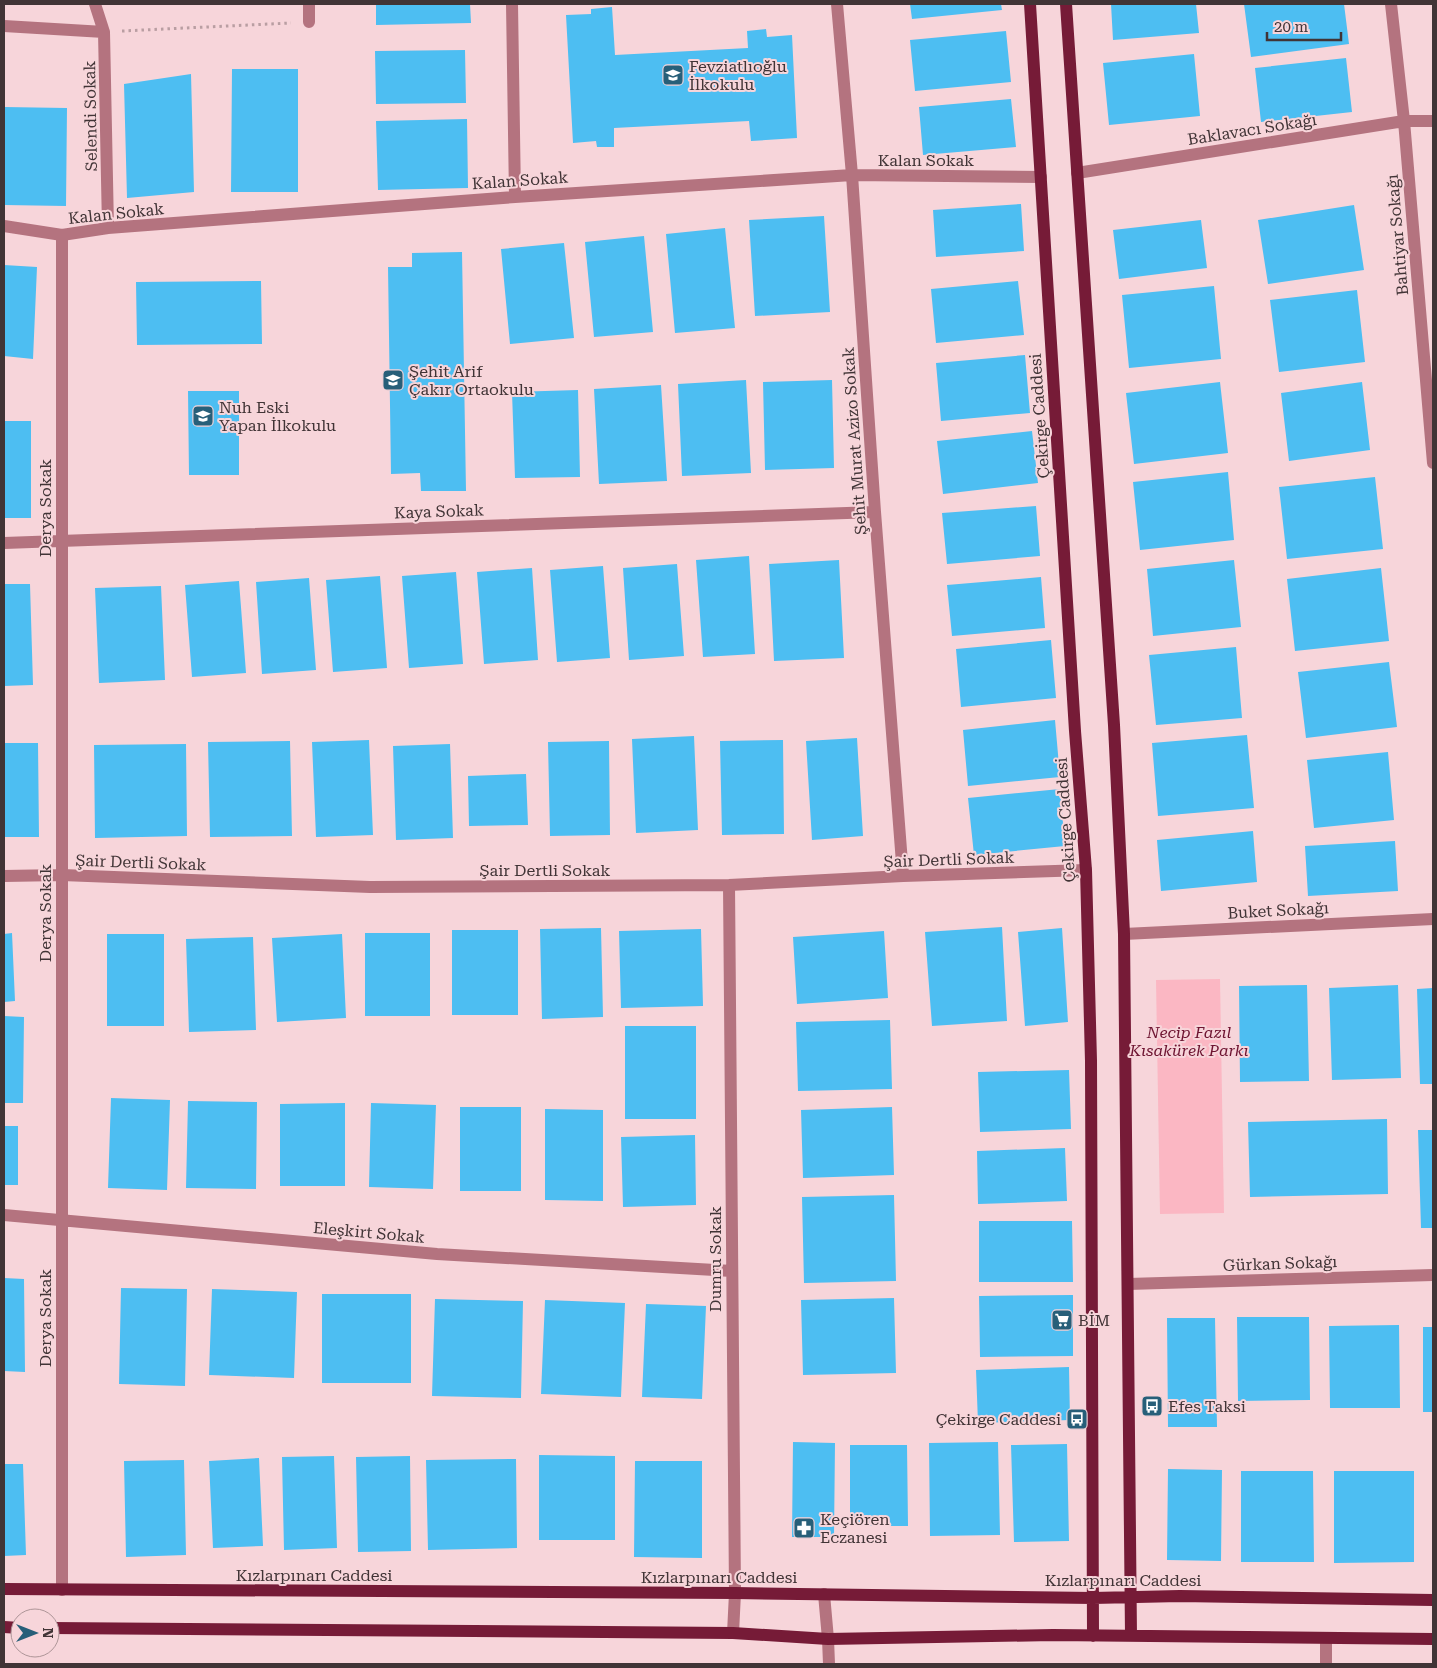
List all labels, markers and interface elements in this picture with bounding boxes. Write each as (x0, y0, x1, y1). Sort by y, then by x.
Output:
scale bar (1267, 10, 1341, 42)
text: 20 m (1274, 18, 1309, 36)
place label: Fevziatlıoğlu İlkokulu (689, 57, 787, 94)
street label: Selendi Sokak (80, 60, 101, 172)
school or university icon: Fevziatlıoğlu İlkokulu (661, 63, 685, 87)
street label: Baklavacı Sokağı (1186, 110, 1318, 149)
street label: Kalan Sokak (878, 151, 974, 170)
street label: Kalan Sokak (471, 168, 569, 193)
street label: Bahtiyar Sokağı (1383, 174, 1412, 296)
street label: Kalan Sokak (67, 199, 165, 228)
street label: Şehit Murat Azizo Sokak (838, 346, 871, 535)
street label: Çekirge Caddesi (1026, 353, 1053, 479)
place label: Şehit Arif Çakır Ortaokulu (409, 362, 534, 399)
school or university icon: Şehit Arif Çakır Ortaokulu (381, 368, 405, 392)
place label: Nuh Eski Yapan İlkokulu (219, 398, 336, 435)
school or university icon: Nuh Eski Yapan İlkokulu (191, 404, 215, 428)
street label: Derya Sokak (36, 459, 55, 557)
street label: Kaya Sokak (394, 500, 484, 523)
street label: Çekirge Caddesi (1052, 757, 1079, 883)
street label: Şair Dertli Sokak (883, 848, 1015, 871)
street label: Şair Dertli Sokak (75, 851, 207, 874)
street label: Şair Dertli Sokak (480, 861, 611, 880)
street label: Derya Sokak (36, 864, 55, 962)
street label: Buket Sokağı (1227, 898, 1329, 923)
park label: Necip Fazıl Kısakürek Parkı (1128, 1023, 1249, 1060)
street label: Dumru Sokak (706, 1206, 725, 1312)
street label: Eleşkirt Sokak (312, 1218, 426, 1247)
street label: Gürkan Sokağı (1222, 1252, 1338, 1275)
street label: Derya Sokak (36, 1269, 55, 1367)
supermarket icon: BİM (1050, 1308, 1074, 1332)
place label: BİM (1078, 1311, 1110, 1330)
bus stop icon: Efes Taksi (1140, 1394, 1164, 1418)
place label: Efes Taksi (1168, 1397, 1246, 1416)
bus stop icon: Çekirge Caddesi (1065, 1407, 1089, 1431)
place label: Çekirge Caddesi (936, 1410, 1061, 1429)
place label: Keçiören Eczanesi (820, 1510, 890, 1547)
pharmacy icon: Keçiören Eczanesi (792, 1516, 816, 1540)
street label: Kızlarpınarı Caddesi (236, 1566, 392, 1585)
street label: Kızlarpınarı Caddesi (641, 1568, 797, 1587)
street label: Kızlarpınarı Caddesi (1045, 1571, 1201, 1590)
north arrow (10, 1608, 60, 1658)
text: N (40, 1628, 56, 1639)

